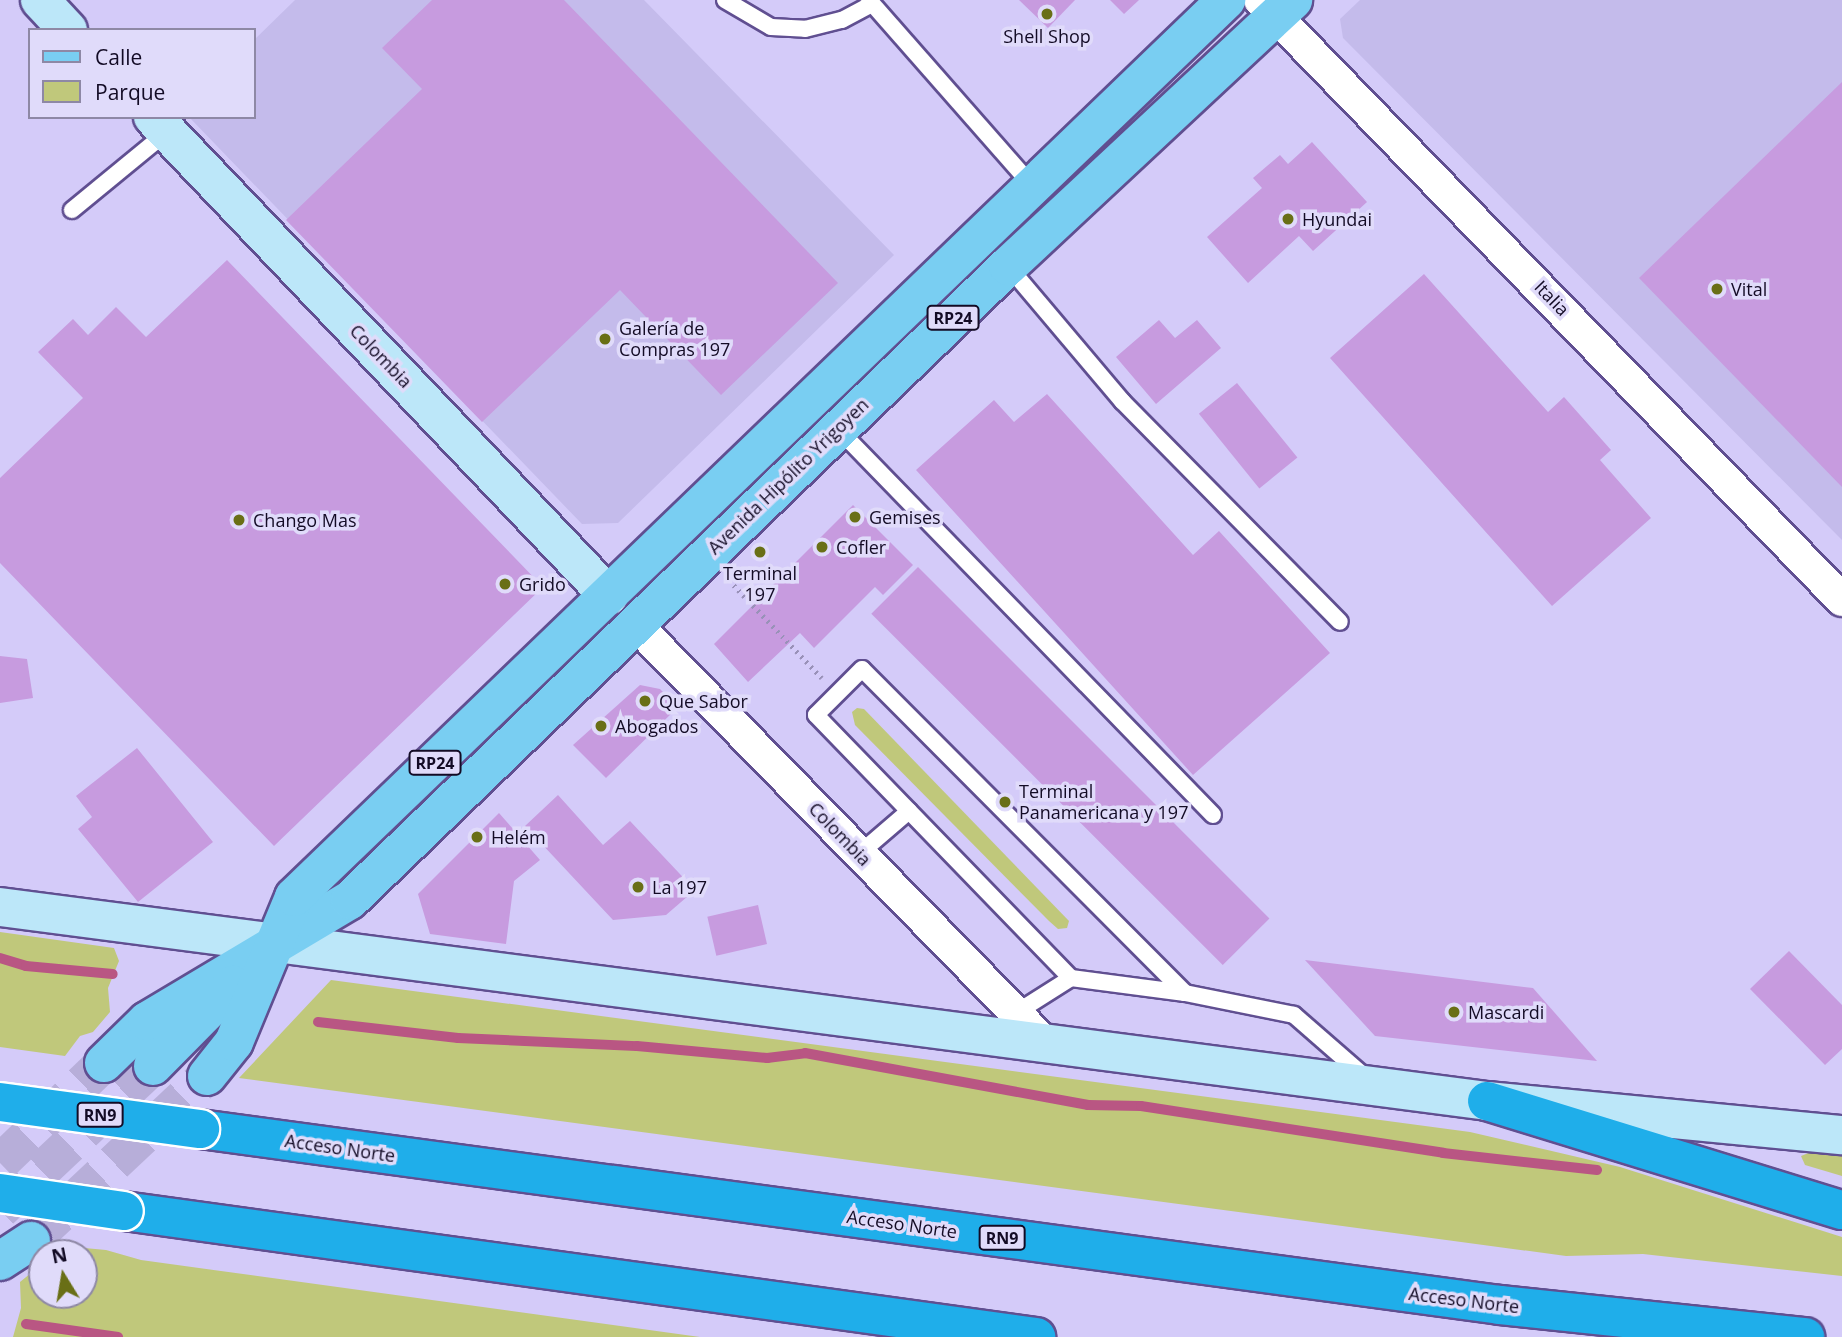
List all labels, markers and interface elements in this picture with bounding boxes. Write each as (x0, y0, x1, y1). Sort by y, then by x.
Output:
marker: Shell Shop (1039, 6, 1055, 22)
place label: Shell Shop (1003, 25, 1091, 47)
legend (28, 28, 256, 119)
text: Calle (95, 43, 142, 71)
text: Parque (95, 78, 165, 106)
place label: Hyundai (1302, 208, 1372, 230)
marker: Hyundai (1280, 211, 1296, 227)
street label: Italia (1530, 276, 1574, 320)
place label: Vital (1731, 278, 1767, 300)
marker: Vital (1709, 281, 1725, 297)
road number: RP24 (925, 306, 981, 330)
place label: Galería de Compras 197 (619, 318, 730, 360)
street label: Colombia (346, 320, 416, 392)
marker: Galería de Compras 197 (597, 331, 613, 347)
street label: Avenida Hipólito Yrigoyen (703, 394, 873, 558)
place label: Gemises (869, 506, 941, 528)
place label: Chango Mas (253, 509, 356, 531)
marker: Gemises (847, 509, 863, 525)
marker: Chango Mas (231, 512, 247, 528)
place label: Cofler (836, 536, 886, 558)
marker: Cofler (814, 539, 830, 555)
marker: Terminal 197 (752, 544, 768, 560)
place label: Terminal 197 (723, 563, 797, 606)
place label: Grido (519, 573, 566, 595)
marker: Grido (497, 576, 513, 592)
place label: Que Sabor (659, 690, 748, 712)
marker: Que Sabor (637, 693, 653, 709)
place label: Abogados (615, 715, 698, 737)
marker: Abogados (593, 718, 609, 734)
road number: RP24 (407, 750, 463, 776)
place label: Terminal Panamericana y 197 (1019, 781, 1188, 824)
marker: Terminal Panamericana y 197 (997, 794, 1013, 810)
street label: Colombia (805, 798, 875, 870)
place label: Helém (491, 826, 546, 848)
marker: Helém (469, 829, 485, 845)
place label: La 197 (652, 876, 707, 898)
marker: La 197 (630, 879, 646, 895)
place label: Mascardi (1468, 1001, 1544, 1023)
marker: Mascardi (1446, 1004, 1462, 1020)
road number: RN9 (76, 1102, 124, 1128)
street label: Acceso Norte (283, 1130, 397, 1166)
street label: Acceso Norte (845, 1206, 959, 1242)
road number: RN9 (978, 1226, 1026, 1250)
north arrow (28, 1239, 98, 1309)
text: N (49, 1241, 69, 1270)
street label: Acceso Norte (1408, 1283, 1520, 1317)

